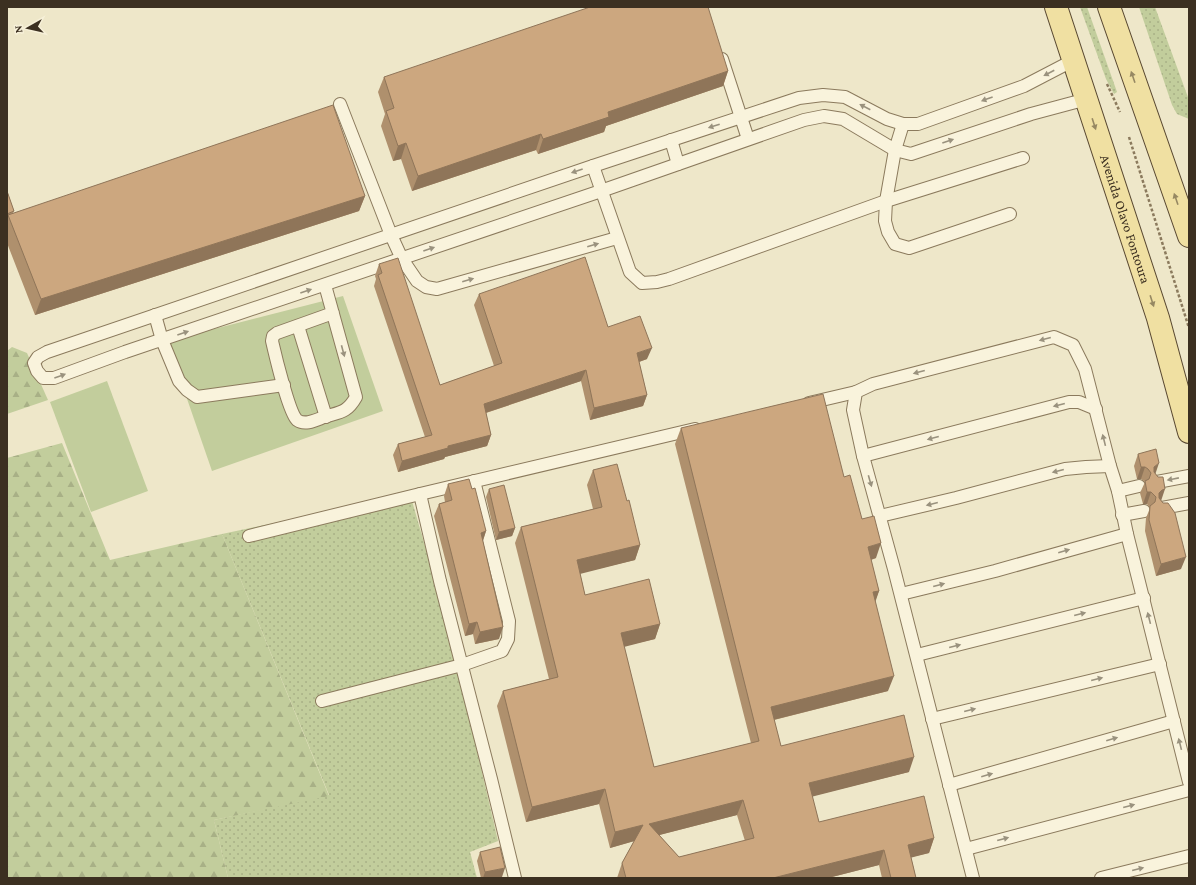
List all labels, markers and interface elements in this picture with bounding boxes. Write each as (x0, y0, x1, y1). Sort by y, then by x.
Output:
north arrow (8, 8, 48, 48)
text: N (12, 24, 25, 34)
one-way arrow (1043, 70, 1054, 77)
one-way arrow (1130, 70, 1136, 82)
one-way arrow (981, 97, 993, 103)
one-way arrow (859, 104, 870, 110)
one-way arrow (1092, 118, 1098, 130)
one-way arrow (707, 123, 719, 129)
one-way arrow (943, 138, 955, 144)
street label: Avenida Olavo Fontoura (1097, 153, 1154, 286)
one-way arrow (571, 169, 583, 175)
one-way arrow (1173, 193, 1179, 205)
one-way arrow (587, 242, 599, 248)
one-way arrow (424, 246, 436, 252)
one-way arrow (462, 277, 474, 283)
one-way arrow (300, 288, 312, 294)
one-way arrow (1149, 295, 1155, 307)
one-way arrow (177, 329, 189, 335)
one-way arrow (1039, 336, 1051, 342)
one-way arrow (340, 345, 346, 357)
one-way arrow (913, 369, 925, 375)
one-way arrow (55, 372, 67, 378)
one-way arrow (1052, 402, 1065, 408)
one-way arrow (1100, 433, 1106, 446)
one-way arrow (927, 435, 939, 441)
one-way arrow (1052, 468, 1064, 474)
one-way arrow (867, 475, 873, 487)
one-way arrow (1167, 476, 1179, 482)
one-way arrow (926, 501, 938, 507)
one-way arrow (1058, 548, 1070, 554)
one-way arrow (933, 582, 945, 588)
one-way arrow (1074, 610, 1087, 616)
one-way arrow (1145, 611, 1151, 624)
one-way arrow (948, 642, 961, 648)
one-way arrow (1091, 676, 1103, 682)
one-way arrow (964, 706, 976, 712)
one-way arrow (1106, 736, 1118, 742)
one-way arrow (1176, 738, 1182, 750)
one-way arrow (981, 771, 993, 777)
one-way arrow (1123, 803, 1135, 809)
one-way arrow (998, 836, 1010, 842)
one-way arrow (1132, 865, 1145, 871)

